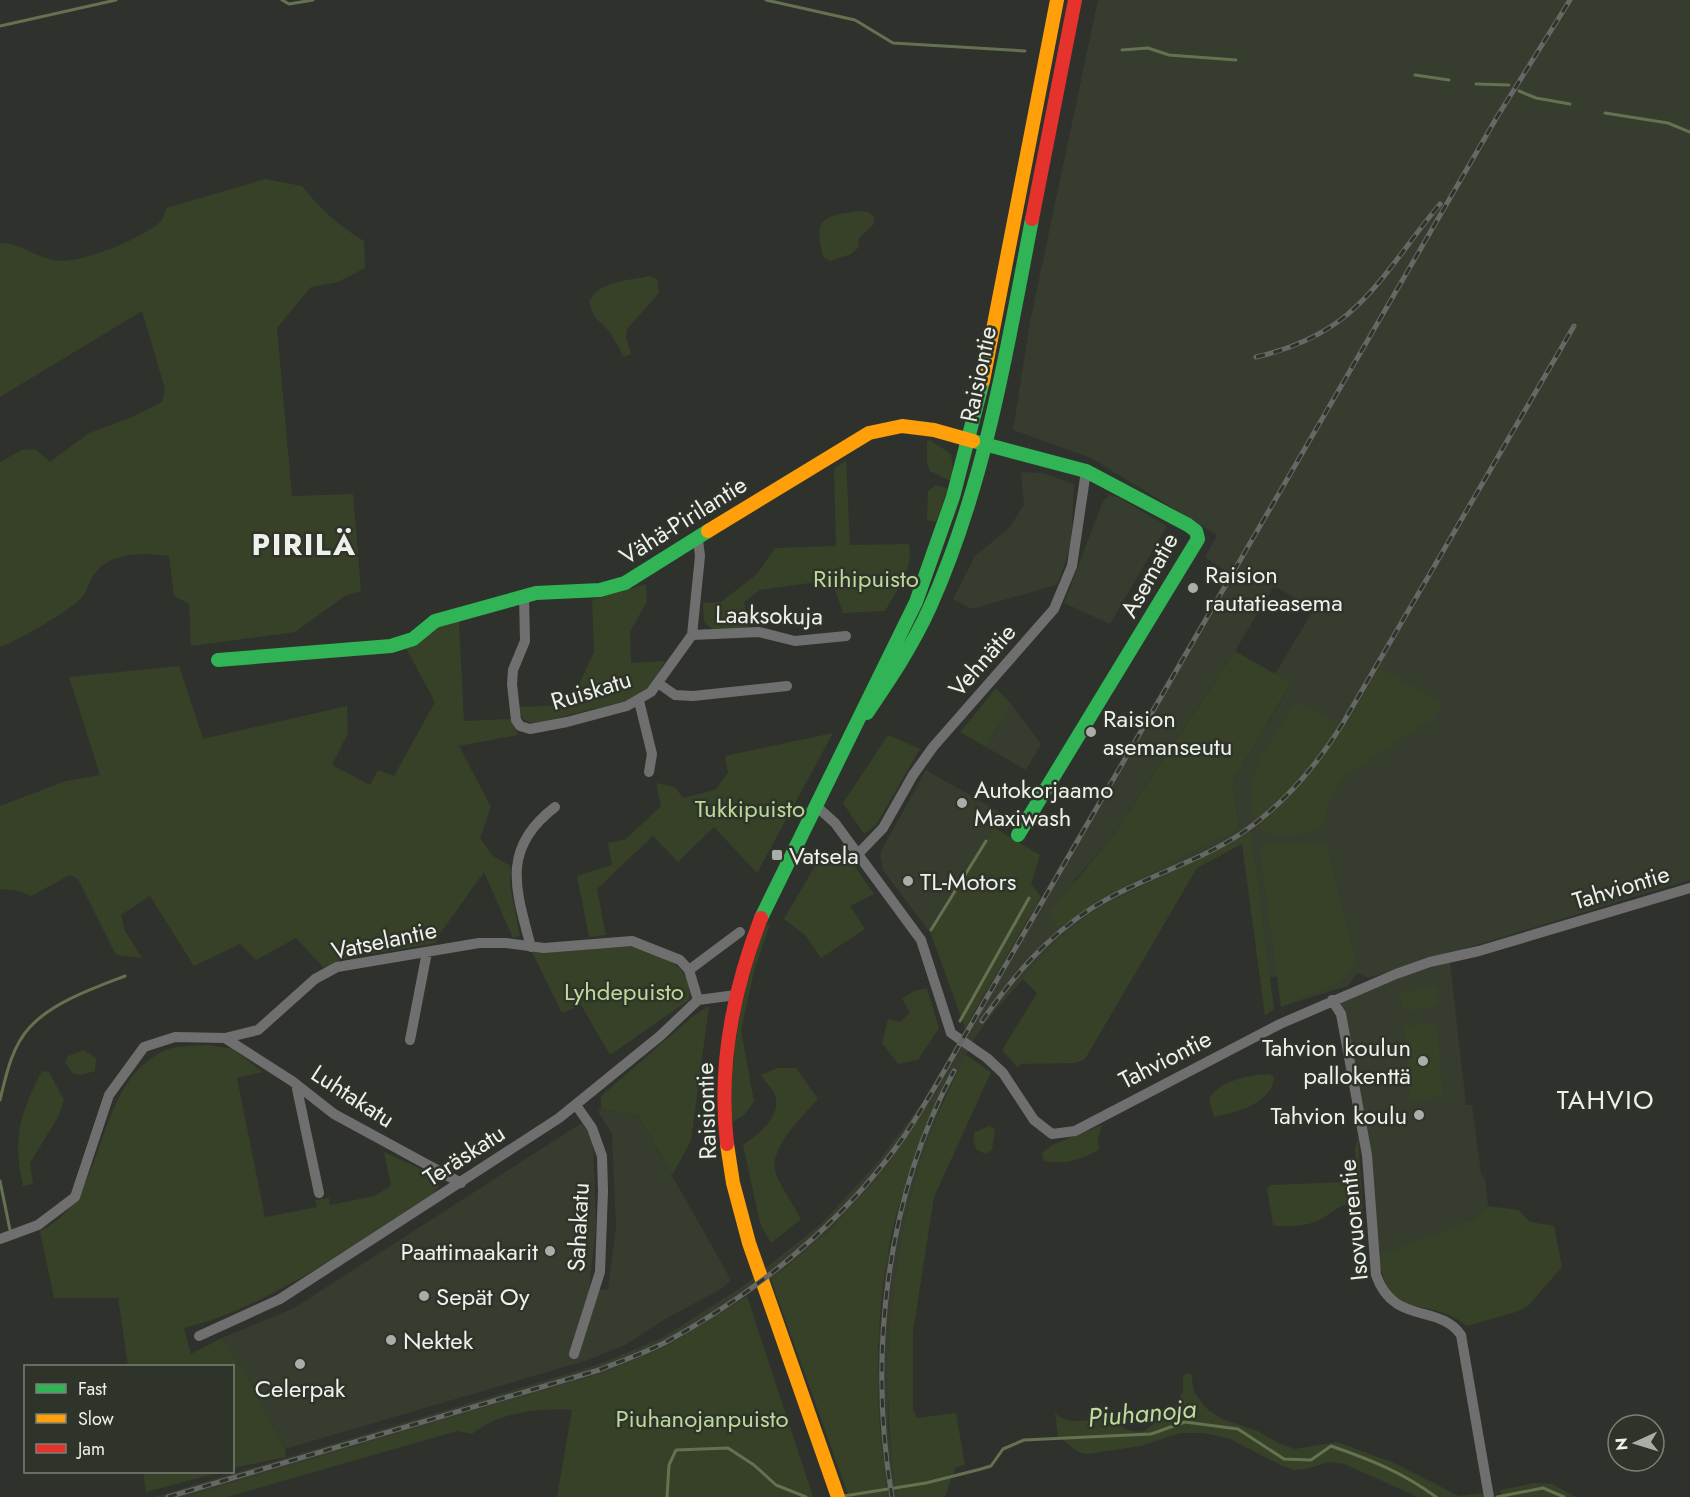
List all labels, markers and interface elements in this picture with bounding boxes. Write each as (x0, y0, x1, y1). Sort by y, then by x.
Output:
street label: Raisiontie (951, 323, 1005, 425)
street label: Vähä-Pirilantie (612, 467, 754, 573)
district label: PIRILÄ (251, 523, 357, 566)
street label: Asematie (1111, 526, 1187, 624)
place label: Raision rautatieasema (1205, 557, 1343, 620)
park label: Riihipuisto (813, 561, 919, 596)
marker: Raision rautatieasema (1186, 581, 1200, 595)
street label: Laaksokuja (715, 597, 823, 633)
street label: Vehnätie (940, 616, 1024, 704)
street label: Ruiskatu (546, 661, 636, 719)
place label: Raision asemanseutu (1103, 701, 1232, 764)
marker: Raision asemanseutu (1084, 725, 1098, 739)
place label: Autokorjaamo Maxiwash (974, 772, 1113, 835)
park label: Tukkipuisto (695, 791, 805, 826)
marker: Autokorjaamo Maxiwash (955, 796, 969, 810)
place label: Vatsela (789, 838, 859, 873)
marker: Vatsela (770, 848, 784, 862)
street label: Tahviontie (1568, 856, 1674, 918)
place label: TL-Motors (920, 864, 1016, 899)
marker: TL-Motors (901, 874, 915, 888)
street label: Vatselantie (328, 912, 440, 968)
park label: Lyhdepuisto (564, 974, 684, 1009)
street label: Tahviontie (1113, 1021, 1217, 1097)
place label: Tahvion koulun pallokenttä (1262, 1030, 1411, 1093)
marker: Tahvion koulun pallokenttä (1416, 1054, 1430, 1068)
street label: Luhtakatu (304, 1056, 402, 1136)
street label: Raisiontie (687, 1062, 725, 1160)
district label: TAHVIO (1557, 1081, 1655, 1119)
place label: Tahvion koulu (1270, 1098, 1407, 1133)
marker: Tahvion koulu (1412, 1108, 1426, 1122)
street label: Teräskatu (416, 1116, 512, 1194)
street label: Isovuorentie (1329, 1158, 1377, 1282)
street label: Sahakatu (558, 1181, 598, 1273)
place label: Paattimaakarit (401, 1234, 538, 1269)
marker: Paattimaakarit (543, 1244, 557, 1258)
place label: Sepät Oy (436, 1279, 530, 1314)
marker: Sepät Oy (417, 1289, 431, 1303)
place label: Nektek (403, 1323, 474, 1358)
marker: Nektek (384, 1333, 398, 1347)
marker: Celerpak (293, 1357, 307, 1371)
legend (24, 1365, 234, 1473)
place label: Celerpak (255, 1371, 346, 1406)
text: Fast (78, 1376, 107, 1402)
water label: Piuhanoja (1086, 1389, 1199, 1437)
park label: Piuhanojanpuisto (615, 1401, 789, 1436)
text: Slow (78, 1406, 115, 1432)
north arrow (1606, 1413, 1666, 1473)
text: Jam (76, 1436, 105, 1462)
text: N (1610, 1437, 1633, 1451)

